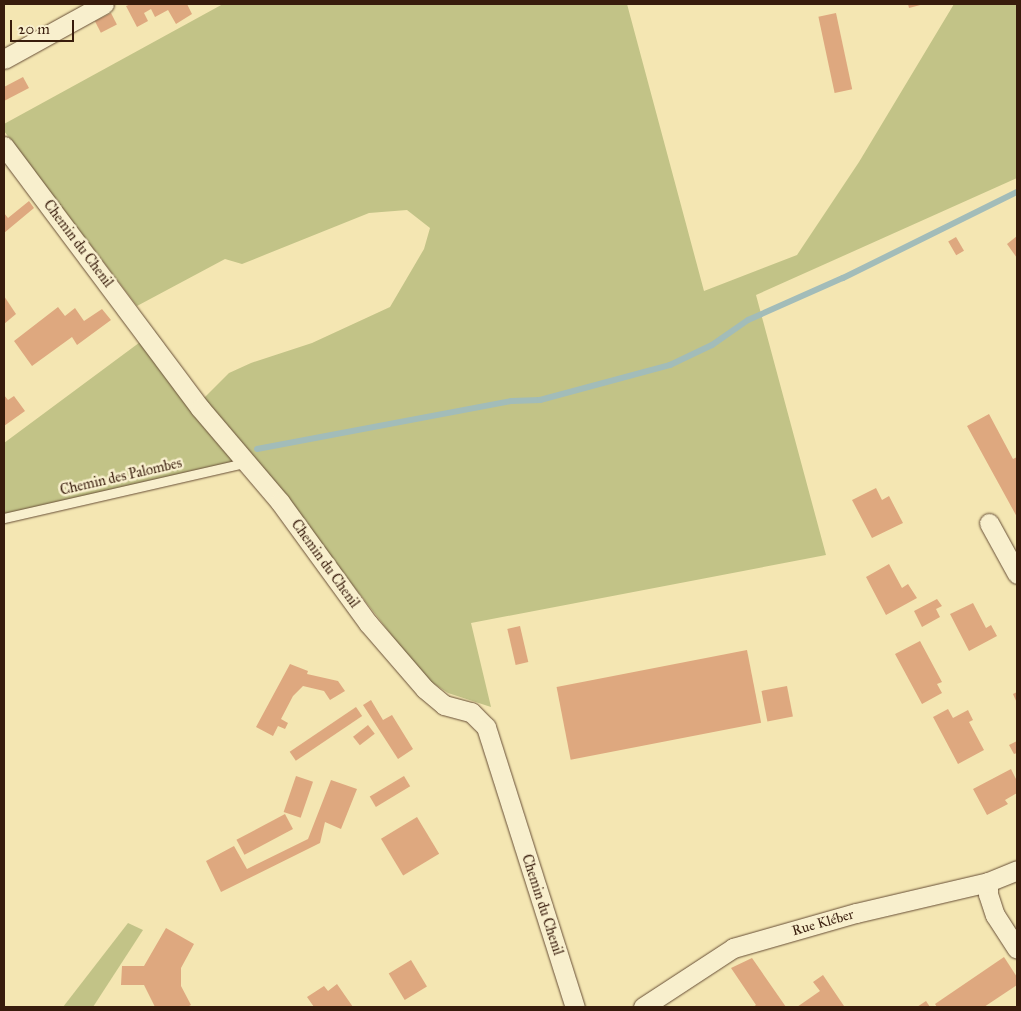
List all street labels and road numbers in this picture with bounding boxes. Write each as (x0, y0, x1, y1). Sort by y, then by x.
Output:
street label: Chemin du Chenil (40, 197, 116, 291)
street label: Chemin des Palombes (59, 455, 183, 499)
street label: Chemin du Chenil (287, 517, 363, 611)
street label: Chemin du Chenil (518, 852, 566, 958)
street label: Rue Kléber (790, 906, 856, 940)

